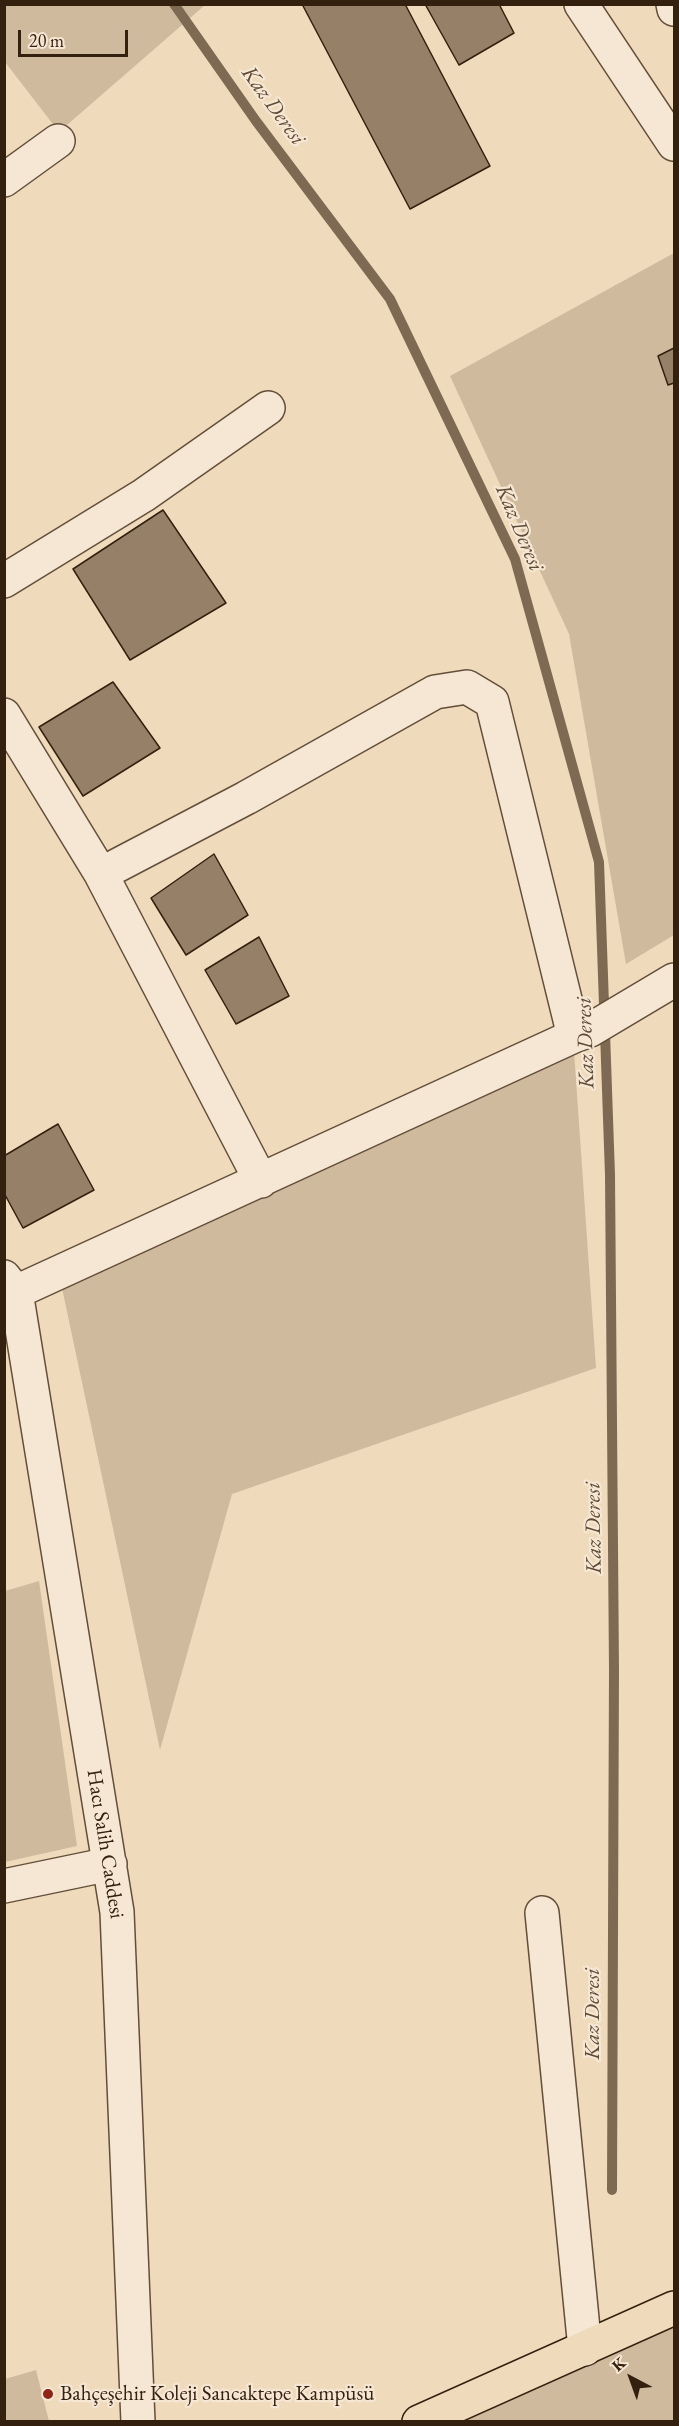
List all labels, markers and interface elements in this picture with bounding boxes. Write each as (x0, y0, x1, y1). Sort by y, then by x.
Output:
scale bar (21, 18, 130, 56)
text: 20 m (29, 29, 64, 52)
water label: Kaz Deresi (235, 61, 311, 151)
water label: Kaz Deresi (489, 481, 549, 575)
water label: Kaz Deresi (571, 997, 601, 1089)
water label: Kaz Deresi (580, 1482, 608, 1574)
street label: Hacı Salih Caddesi (81, 1767, 129, 1921)
water label: Kaz Deresi (580, 1968, 606, 2060)
north arrow (601, 2348, 661, 2408)
text: K (607, 2352, 630, 2376)
place label: Bahçeşehir Koleji Sancaktepe Kampüsü (60, 2381, 374, 2407)
marker: Bahçeşehir Koleji Sancaktepe Kampüsü (41, 2387, 55, 2401)

